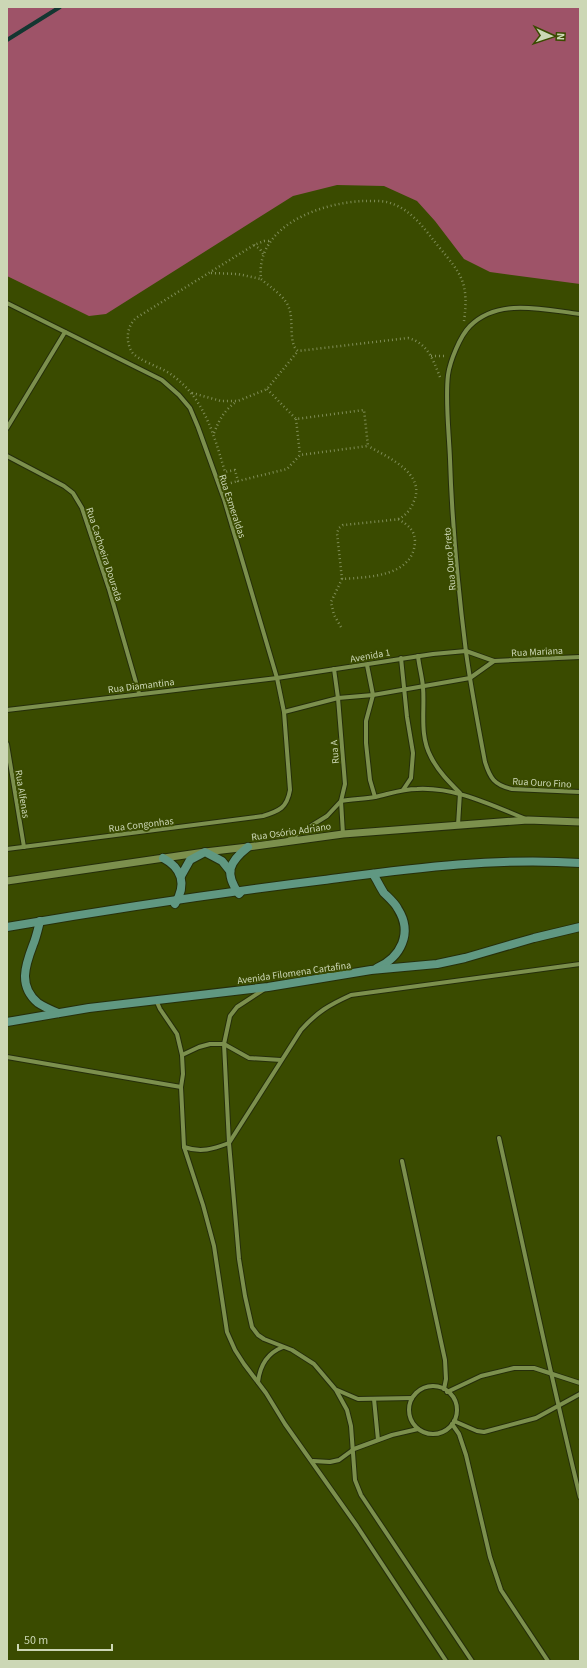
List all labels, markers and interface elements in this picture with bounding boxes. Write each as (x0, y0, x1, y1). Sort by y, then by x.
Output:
north arrow (531, 16, 571, 56)
text: N (553, 32, 568, 41)
street label: Rua Esmeraldas (215, 473, 249, 540)
street label: Rua Cachoeira Dourada (82, 506, 126, 603)
street label: Rua Ouro Preto (440, 527, 460, 591)
street label: Rua Mariana (511, 644, 563, 660)
street label: Avenida 1 (349, 646, 391, 666)
street label: Rua Diamantina (107, 675, 175, 697)
street label: Rua A (327, 739, 343, 764)
street label: Rua Alfenas (11, 769, 33, 819)
street label: Rua Ouro Fino (512, 774, 572, 792)
street label: Rua Congonhas (108, 814, 174, 836)
street label: Rua Osório Adriano (250, 819, 332, 845)
street label: Avenida Filomena Cartafina (236, 958, 352, 988)
scale bar (18, 1626, 112, 1652)
text: 50 m (24, 1632, 48, 1649)

